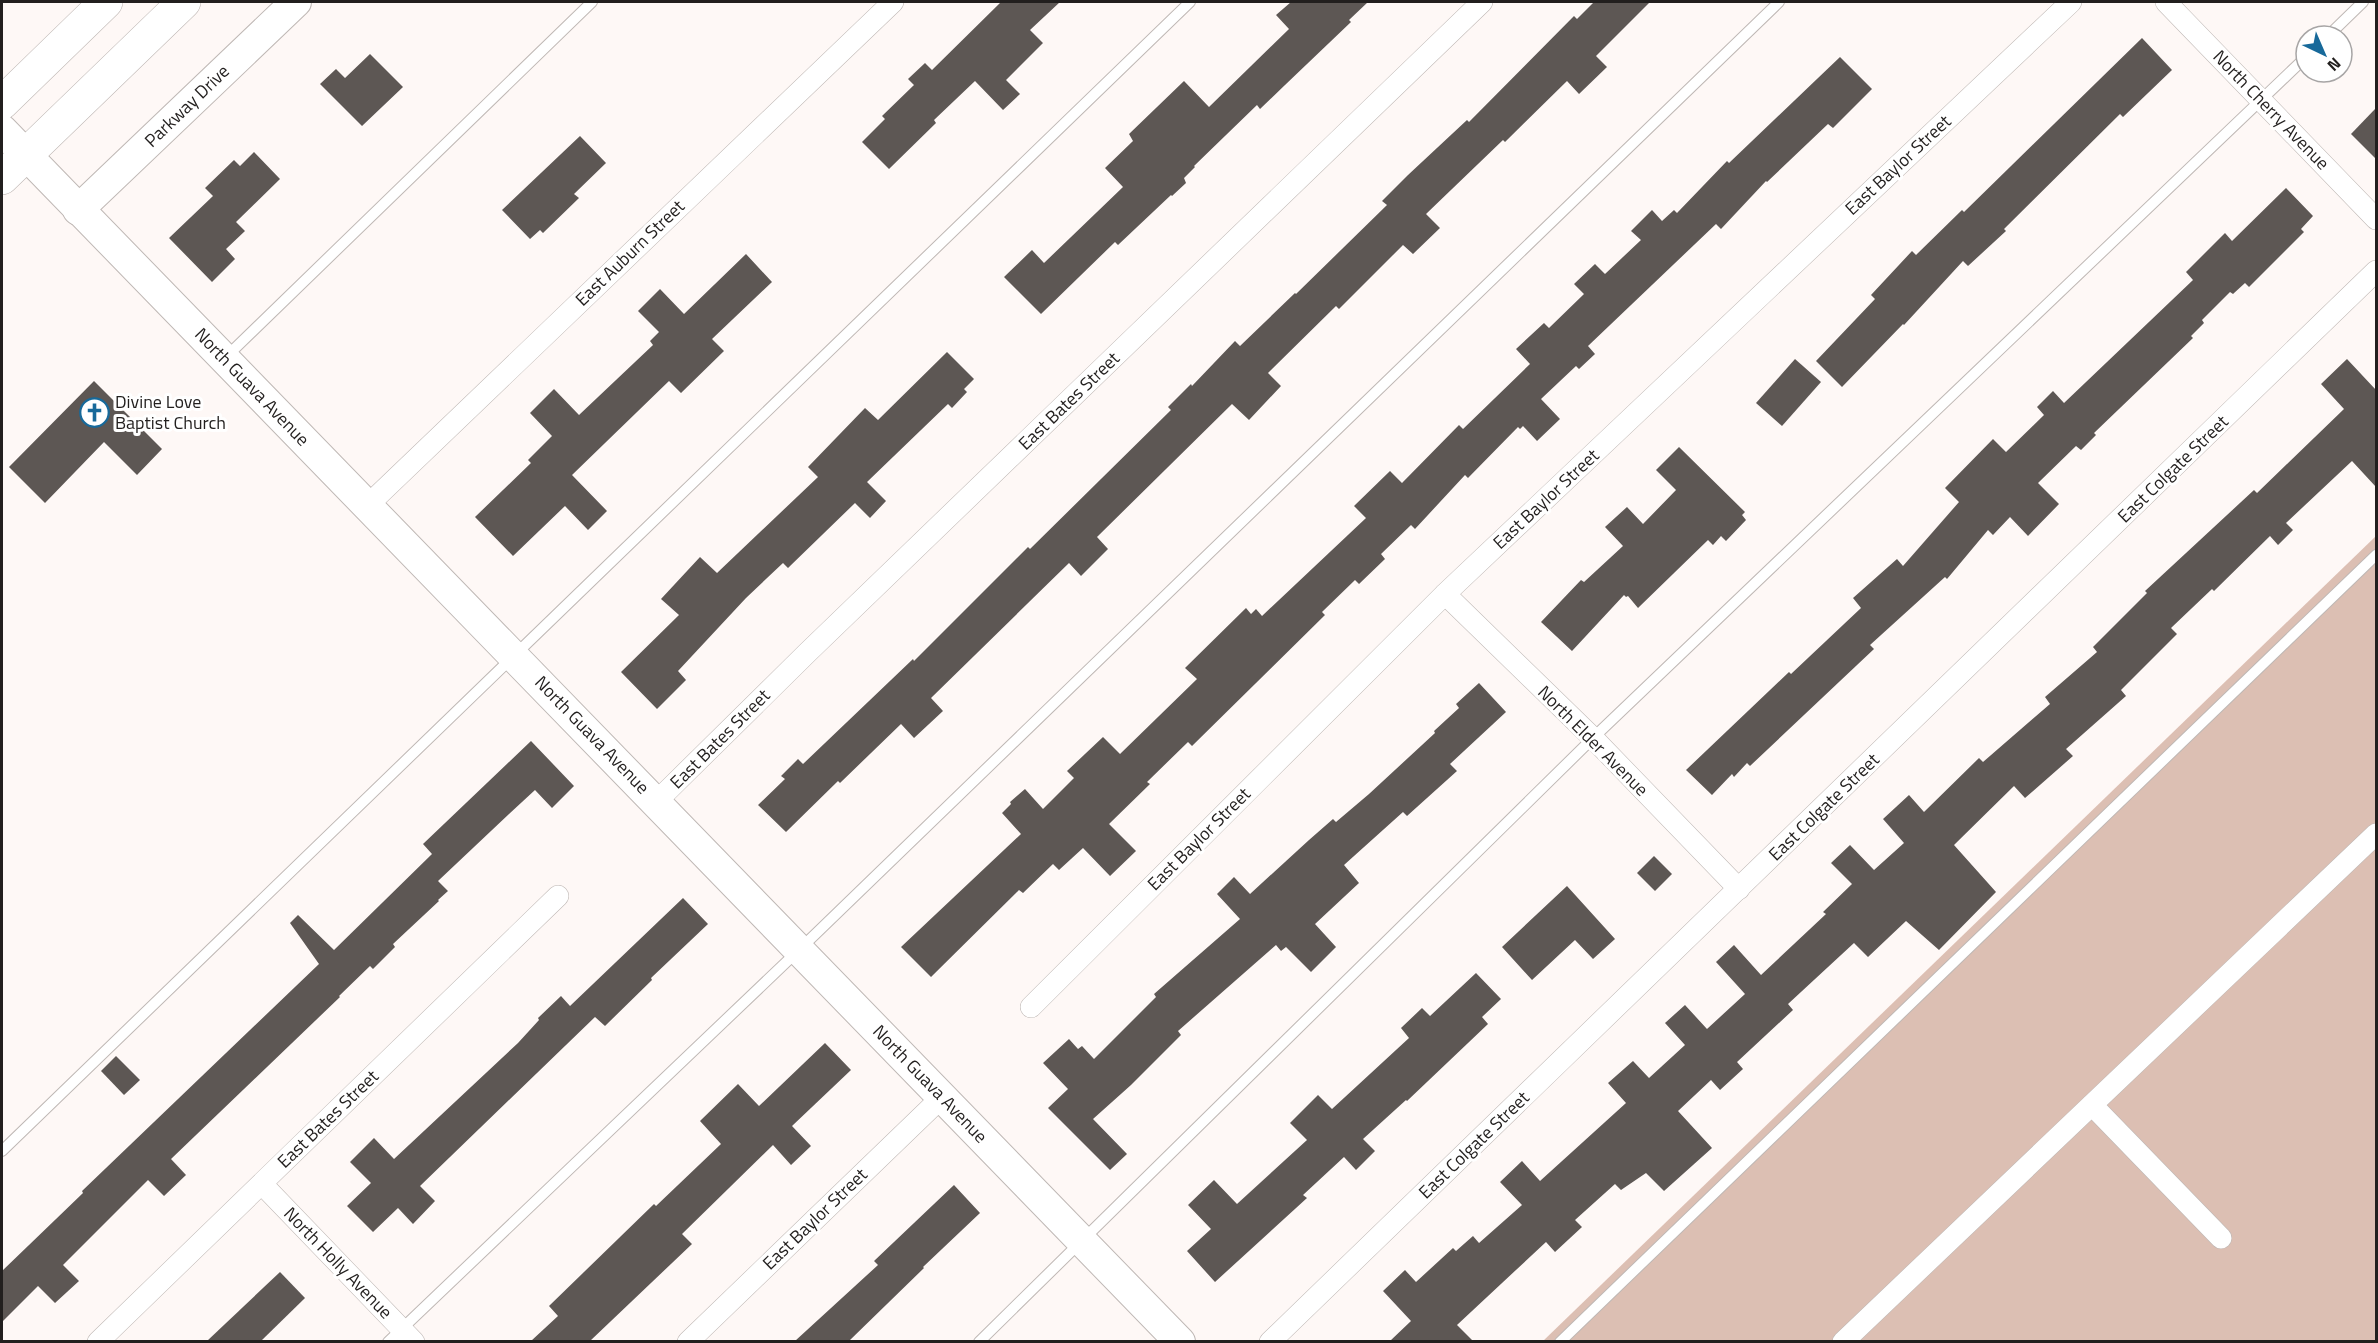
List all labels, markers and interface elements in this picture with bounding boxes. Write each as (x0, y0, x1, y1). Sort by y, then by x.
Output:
north arrow (2294, 24, 2354, 84)
street label: North Cherry Avenue (2208, 46, 2334, 174)
street label: Parkway Drive (138, 58, 235, 153)
street label: East Baylor Street (1839, 108, 1957, 221)
street label: East Auburn Street (569, 193, 691, 312)
street label: North Guava Avenue (189, 321, 316, 452)
street label: East Bates Street (1012, 345, 1126, 456)
place label: Divine Love Baptist Church (115, 388, 226, 436)
church icon: Divine Love Baptist Church (78, 396, 110, 428)
street label: East Colgate Street (2111, 408, 2235, 529)
street label: East Baylor Street (1487, 442, 1605, 555)
street label: North Guava Avenue (529, 669, 656, 800)
street label: North Elder Avenue (1532, 679, 1655, 802)
street label: East Bates Street (663, 682, 776, 795)
street label: East Colgate Street (1762, 746, 1886, 867)
street label: East Baylor Street (1141, 780, 1257, 896)
street label: North Guava Avenue (867, 1018, 994, 1149)
street label: East Bates Street (271, 1063, 385, 1174)
street label: East Colgate Street (1412, 1084, 1536, 1205)
street label: East Baylor Street (756, 1161, 874, 1276)
street label: North Holly Avenue (278, 1201, 399, 1325)

